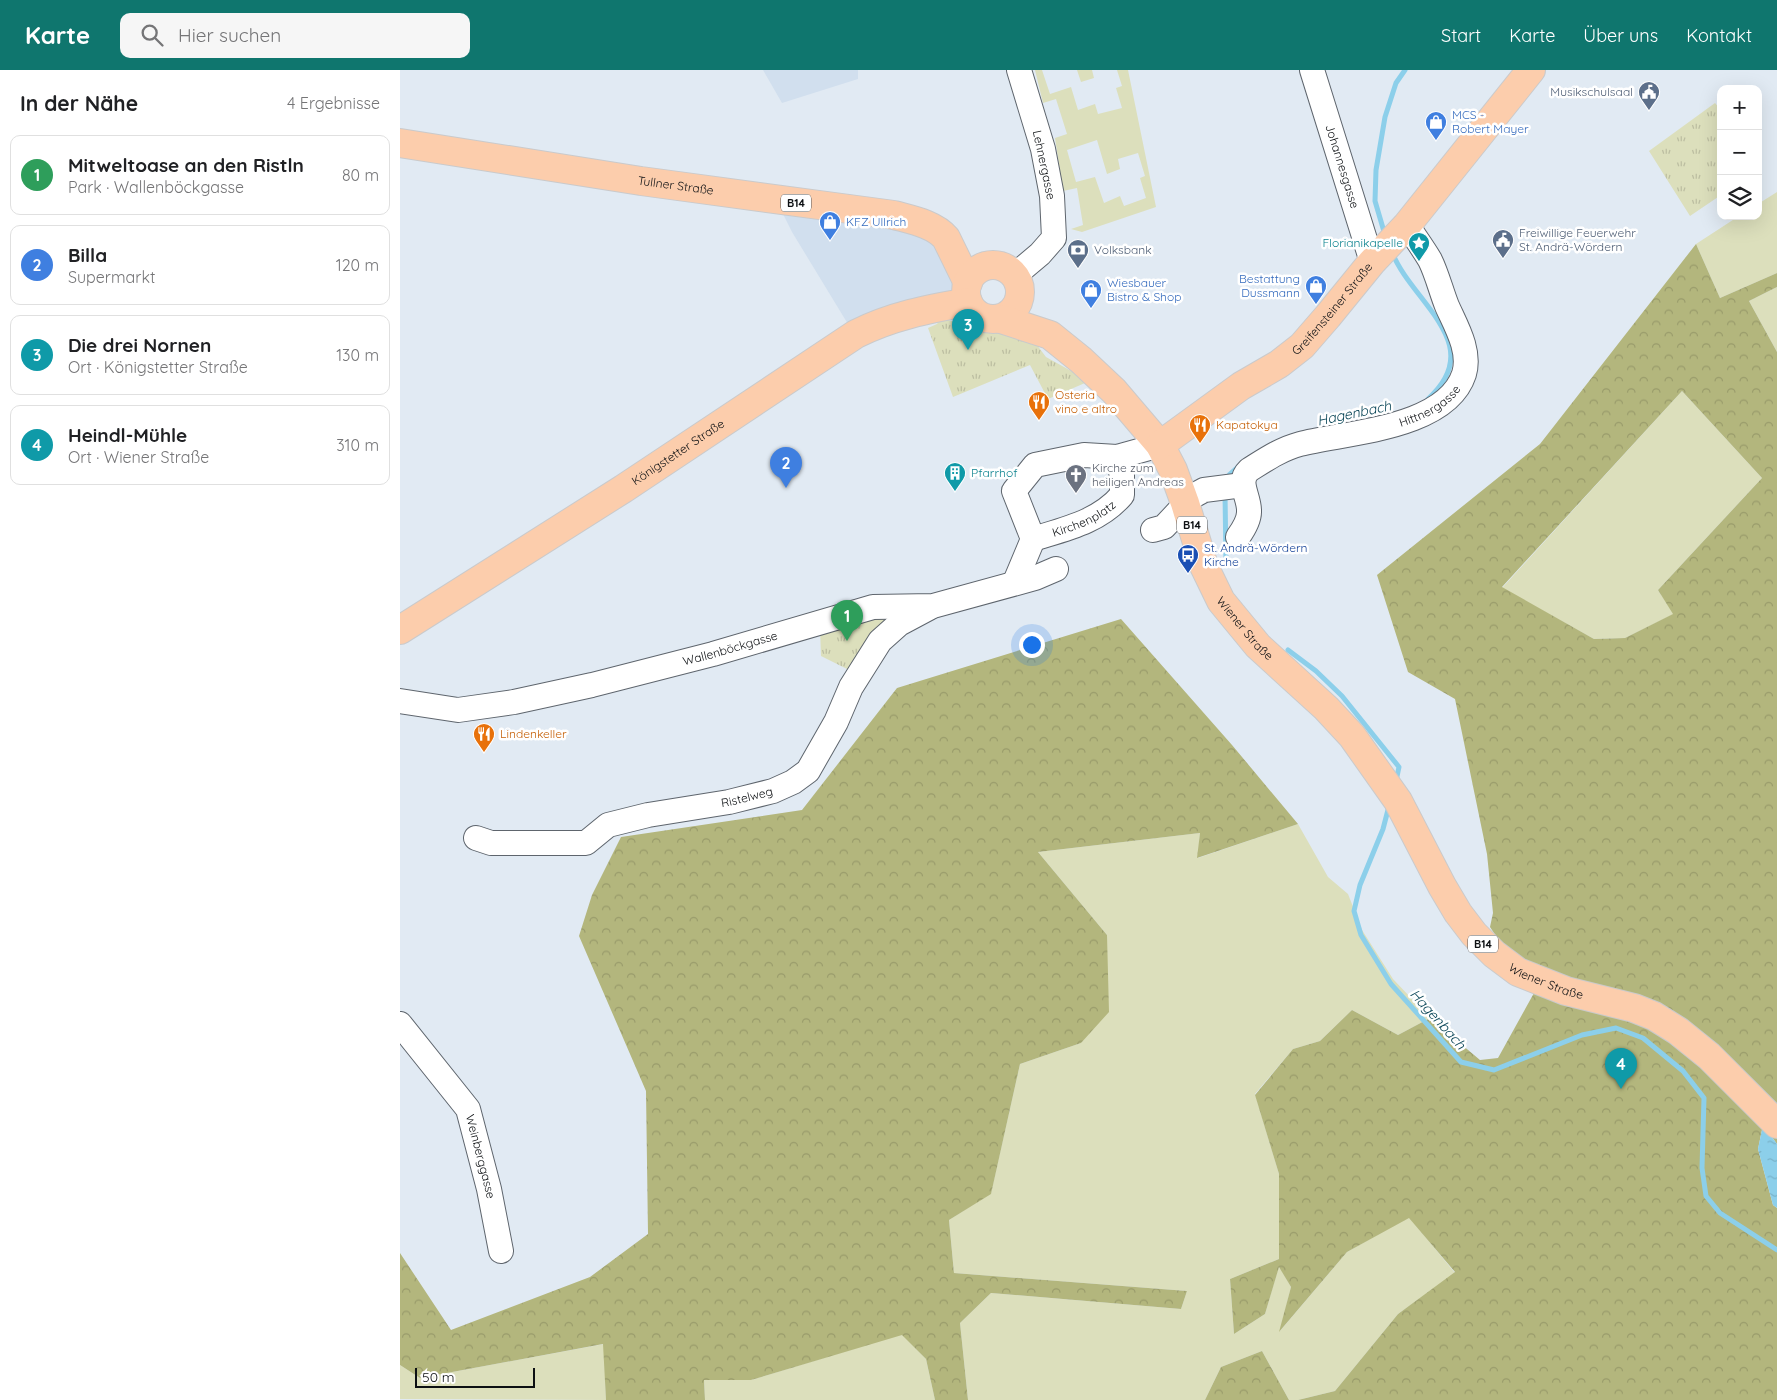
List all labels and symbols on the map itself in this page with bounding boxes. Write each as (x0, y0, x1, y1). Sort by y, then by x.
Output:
public building icon: Musikschulsaal (1637, 80, 1661, 111)
place label: Musikschulsaal (1550, 84, 1633, 99)
place label: MCS - Robert Mayer (1452, 107, 1529, 136)
shop icon: MCS - Robert Mayer (1424, 110, 1448, 141)
street label: Johannesgasse (1322, 122, 1363, 210)
street label: Lehnergasse (1030, 129, 1059, 201)
street label: Tullner Straße (637, 173, 715, 198)
road number: B14 (781, 195, 811, 212)
shop icon: KFZ Ullrich (818, 210, 842, 241)
place label: KFZ Ullrich (846, 214, 906, 229)
place label: Freiwillige Feuerwehr St. Andrä-Wördern (1519, 225, 1636, 254)
public building icon: Freiwillige Feuerwehr St. Andrä-Wördern (1491, 228, 1515, 259)
place icon: Florianikapelle (1407, 231, 1431, 262)
place label: Florianikapelle (1322, 235, 1403, 250)
bank icon: Volksbank (1066, 238, 1090, 269)
place label: Volksbank (1094, 242, 1152, 257)
street label: Greifensteiner Straße (1289, 259, 1376, 358)
place label: Bestattung Dussmann (1239, 271, 1300, 300)
shop icon: Bestattung Dussmann (1304, 274, 1328, 305)
place label: Wiesbauer Bistro & Shop (1107, 275, 1181, 304)
shop icon: Wiesbauer Bistro & Shop (1079, 278, 1103, 309)
pin: 3 (952, 309, 984, 350)
street label: Hittnergasse (1397, 382, 1464, 430)
place label: Osteria vino e altro (1055, 387, 1117, 416)
restaurant icon: Osteria vino e altro (1027, 390, 1051, 421)
water label: Hagenbach (1315, 396, 1394, 430)
restaurant icon: Kapatokya (1188, 413, 1212, 444)
street label: Königstetter Straße (629, 416, 727, 488)
place label: Kapatokya (1216, 417, 1278, 432)
pin: 2 (770, 447, 802, 488)
place label: Kirche zum heiligen Andreas (1092, 460, 1184, 489)
building icon: Pfarrhof (943, 461, 967, 492)
church icon: Kirche zum heiligen Andreas (1064, 463, 1088, 494)
place label: Pfarrhof (971, 465, 1018, 480)
street label: Kirchenplatz (1050, 497, 1119, 540)
road number: B14 (1177, 516, 1207, 534)
place label: St. Andrä-Wördern Kirche (1204, 540, 1307, 569)
bus stop icon: St. Andrä-Wördern Kirche (1176, 543, 1200, 574)
street label: Wiener Straße (1214, 593, 1277, 663)
pin: 1 (831, 600, 863, 641)
street label: Wallenböckgasse (681, 627, 779, 668)
your location (1019, 632, 1045, 658)
restaurant icon: Lindenkeller (472, 722, 496, 753)
place label: Lindenkeller (500, 726, 567, 741)
street label: Ristelweg (720, 783, 774, 810)
road number: B14 (1468, 936, 1498, 952)
street label: Wiener Straße (1506, 960, 1585, 1002)
water label: Hagenbach (1406, 985, 1471, 1054)
pin: 4 (1605, 1048, 1637, 1089)
street label: Weinberggasse (463, 1113, 499, 1200)
scale bar (415, 1365, 535, 1388)

